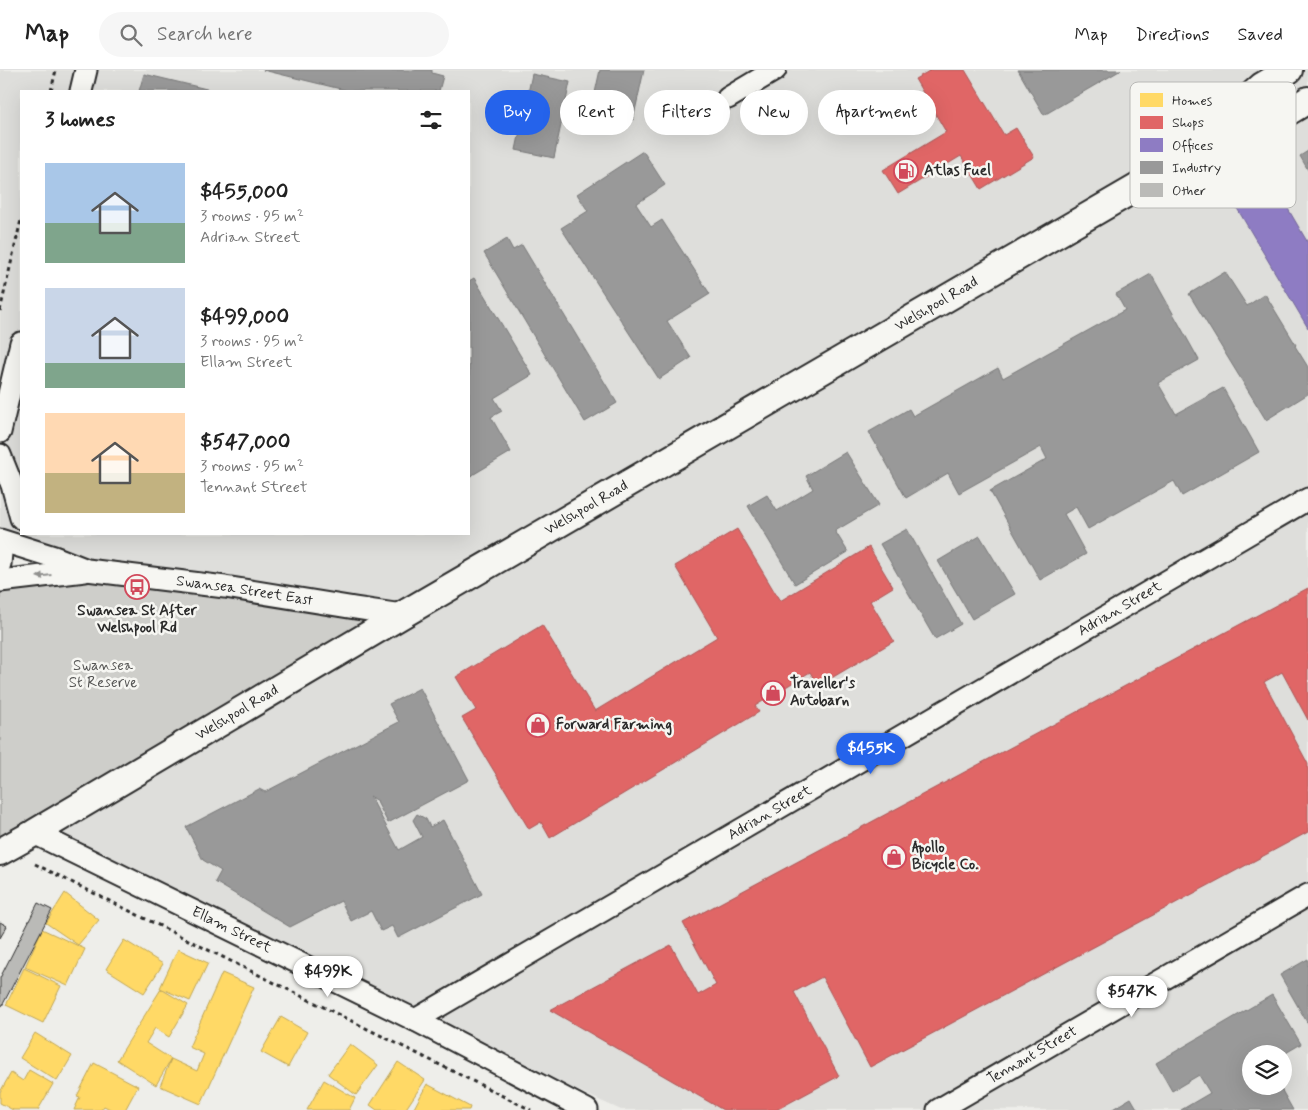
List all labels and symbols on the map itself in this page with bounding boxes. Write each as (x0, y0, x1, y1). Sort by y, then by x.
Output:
legend (1130, 82, 1296, 208)
text: Homes (1172, 92, 1213, 110)
text: Shops (1172, 114, 1204, 132)
text: Offices (1172, 137, 1213, 155)
fuel station icon: Atlas Fuel (893, 158, 919, 184)
text: Industry (1172, 159, 1221, 177)
place label: Atlas Fuel (924, 161, 991, 181)
text: Other (1172, 182, 1206, 200)
street label: Welshpool Road (891, 272, 982, 336)
street label: Welshpool Road (541, 476, 632, 540)
street label: Swansea Street East (175, 571, 315, 611)
one-way arrow (35, 573, 51, 581)
bus stop icon: Swansea St After Welshpool Rd (124, 574, 150, 600)
street label: Adrian Street (1074, 576, 1166, 641)
place label: Swansea St After Welshpool Rd (77, 601, 197, 638)
park label: Swansea St Reserve (69, 656, 137, 693)
place label: Traveller's Autobarn (790, 674, 855, 711)
street label: Welshpool Road (192, 680, 282, 745)
shop icon: Traveller's Autobarn (760, 680, 786, 706)
shop icon: Forward Farming (525, 712, 551, 738)
place label: Forward Farming (556, 715, 672, 736)
pin: $455K (836, 732, 906, 775)
street label: Adrian Street (724, 780, 816, 845)
place label: Apollo Bicycle Co. (912, 838, 978, 875)
shop icon: Apollo Bicycle Co. (881, 844, 907, 870)
street label: Ellam Street (188, 902, 275, 958)
pin: $499K (293, 956, 363, 998)
pin: $547K (1097, 976, 1167, 1018)
street label: Tennant Street (984, 1021, 1081, 1089)

